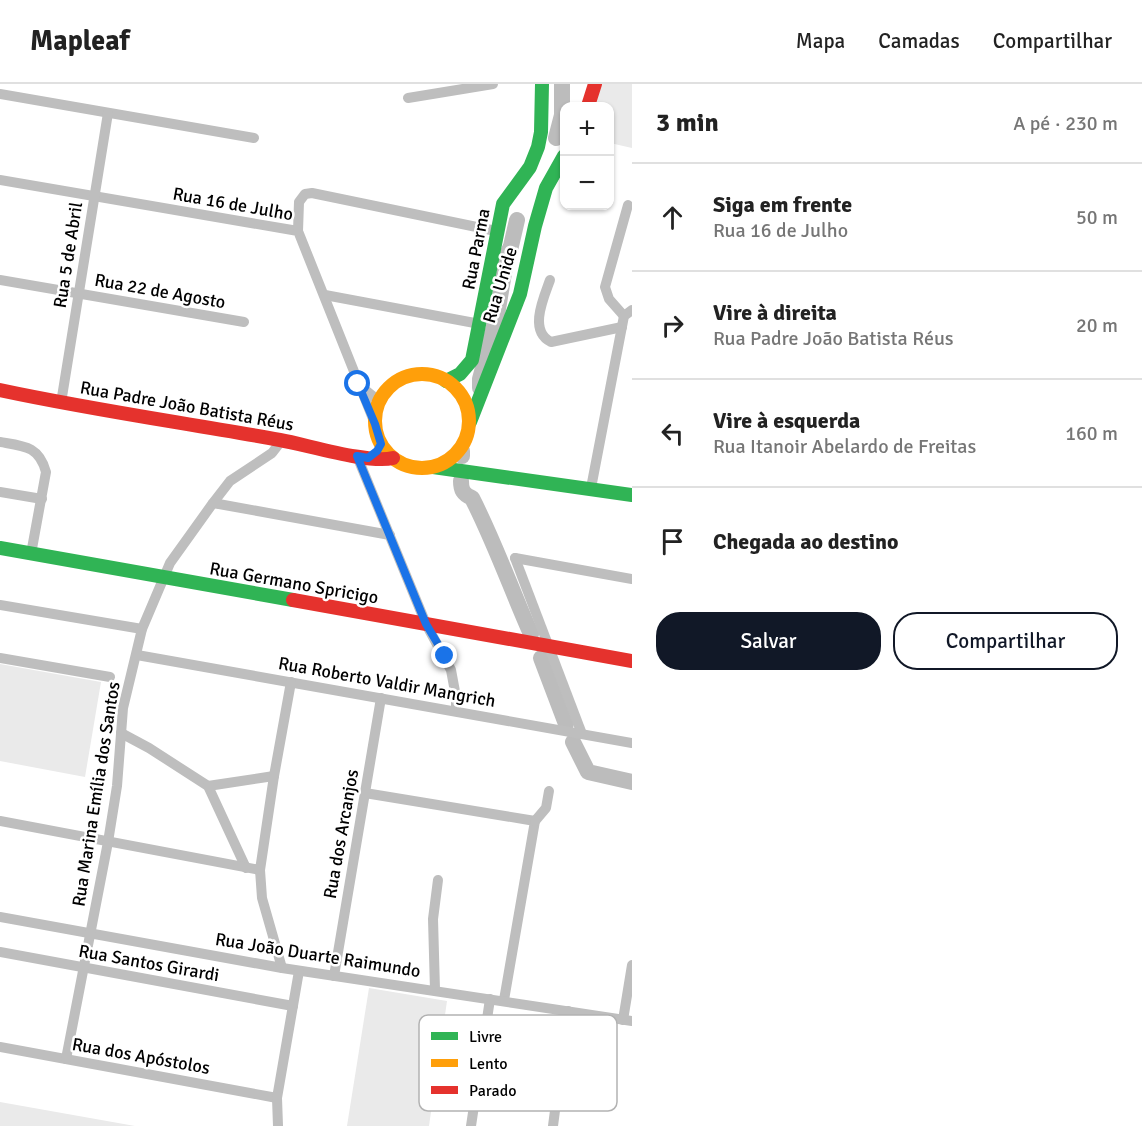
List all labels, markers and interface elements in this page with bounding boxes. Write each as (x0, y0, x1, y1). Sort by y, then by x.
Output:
text: Mapleaf (30, 24, 130, 58)
text: Mapa (796, 28, 845, 54)
text: Camadas (878, 28, 960, 54)
text: Compartilhar (993, 28, 1112, 54)
map controls (560, 102, 614, 210)
button: + (560, 102, 614, 156)
text: 3 min (656, 107, 719, 139)
text: A pé · 230 m (1013, 111, 1118, 136)
button: − (560, 156, 614, 210)
street label: Rua 16 de Julho (171, 183, 295, 225)
text: Siga em frente (713, 191, 852, 218)
street label: Rua 5 de Abril (49, 200, 87, 310)
icon: ahead (656, 201, 689, 234)
text: 50 m (1076, 205, 1118, 230)
street label: Rua Parma (457, 206, 495, 292)
text: Rua 16 de Julho (713, 218, 848, 243)
street label: Rua Unide (478, 244, 522, 326)
street label: Rua 22 de Agosto (93, 269, 227, 313)
text: Vire à direita (713, 299, 837, 326)
icon: right (656, 309, 689, 342)
text: 20 m (1076, 313, 1118, 338)
text: Rua Padre João Batista Réus (713, 326, 954, 351)
route start (344, 370, 370, 396)
street label: Rua Padre João Batista Réus (78, 376, 296, 436)
text: Vire à esquerda (713, 407, 860, 434)
icon: left (656, 417, 689, 450)
text: 160 m (1065, 421, 1118, 446)
text: Rua Itanoir Abelardo de Freitas (713, 434, 976, 459)
icon: arrive (656, 525, 689, 558)
text: Chegada ao destino (713, 528, 899, 555)
street label: Rua Germano Spricigo (208, 557, 380, 609)
button: Salvar (656, 612, 881, 670)
button: Compartilhar (893, 612, 1118, 670)
route end (431, 642, 457, 668)
street label: Rua Roberto Valdir Mangrich (277, 652, 497, 712)
street label: Rua Marina Emília dos Santos (67, 680, 125, 908)
street label: Rua dos Arcanjos (319, 767, 363, 900)
street label: Rua João Duarte Raimundo (214, 928, 422, 982)
street label: Rua Santos Girardi (77, 940, 221, 986)
legend (419, 1015, 617, 1111)
text: Livre (469, 1027, 502, 1047)
street label: Rua dos Apóstolos (70, 1033, 212, 1079)
text: Lento (469, 1054, 507, 1074)
text: Parado (469, 1081, 516, 1101)

